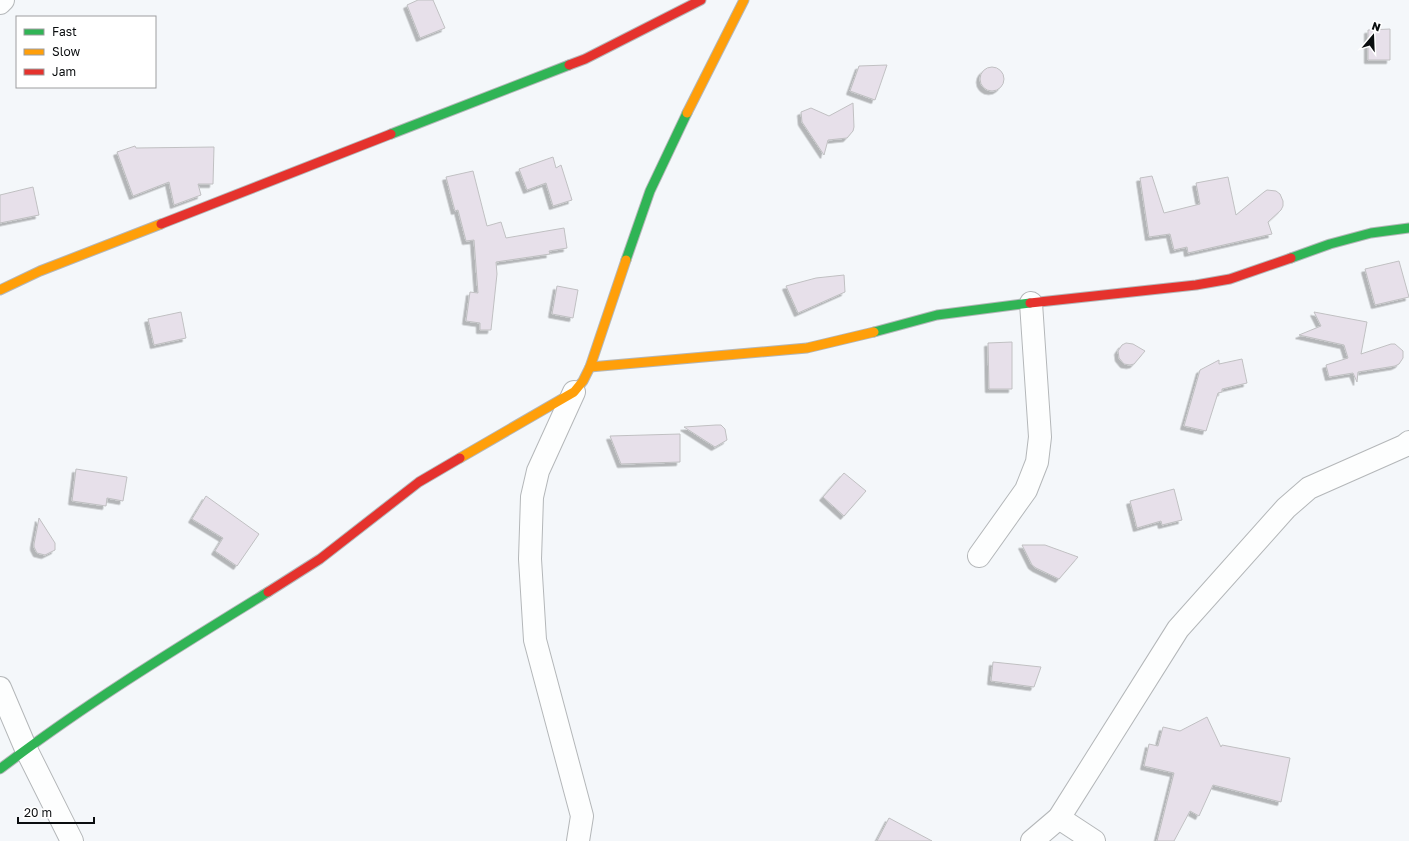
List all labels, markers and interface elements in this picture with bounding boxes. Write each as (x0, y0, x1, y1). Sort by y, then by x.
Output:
legend (16, 16, 156, 88)
north arrow (1353, 16, 1393, 56)
text: N (1370, 19, 1382, 34)
text: Fast (52, 24, 77, 39)
text: Slow (52, 44, 80, 59)
text: Jam (52, 64, 76, 79)
scale bar (18, 799, 94, 825)
text: 20 m (24, 805, 52, 820)

